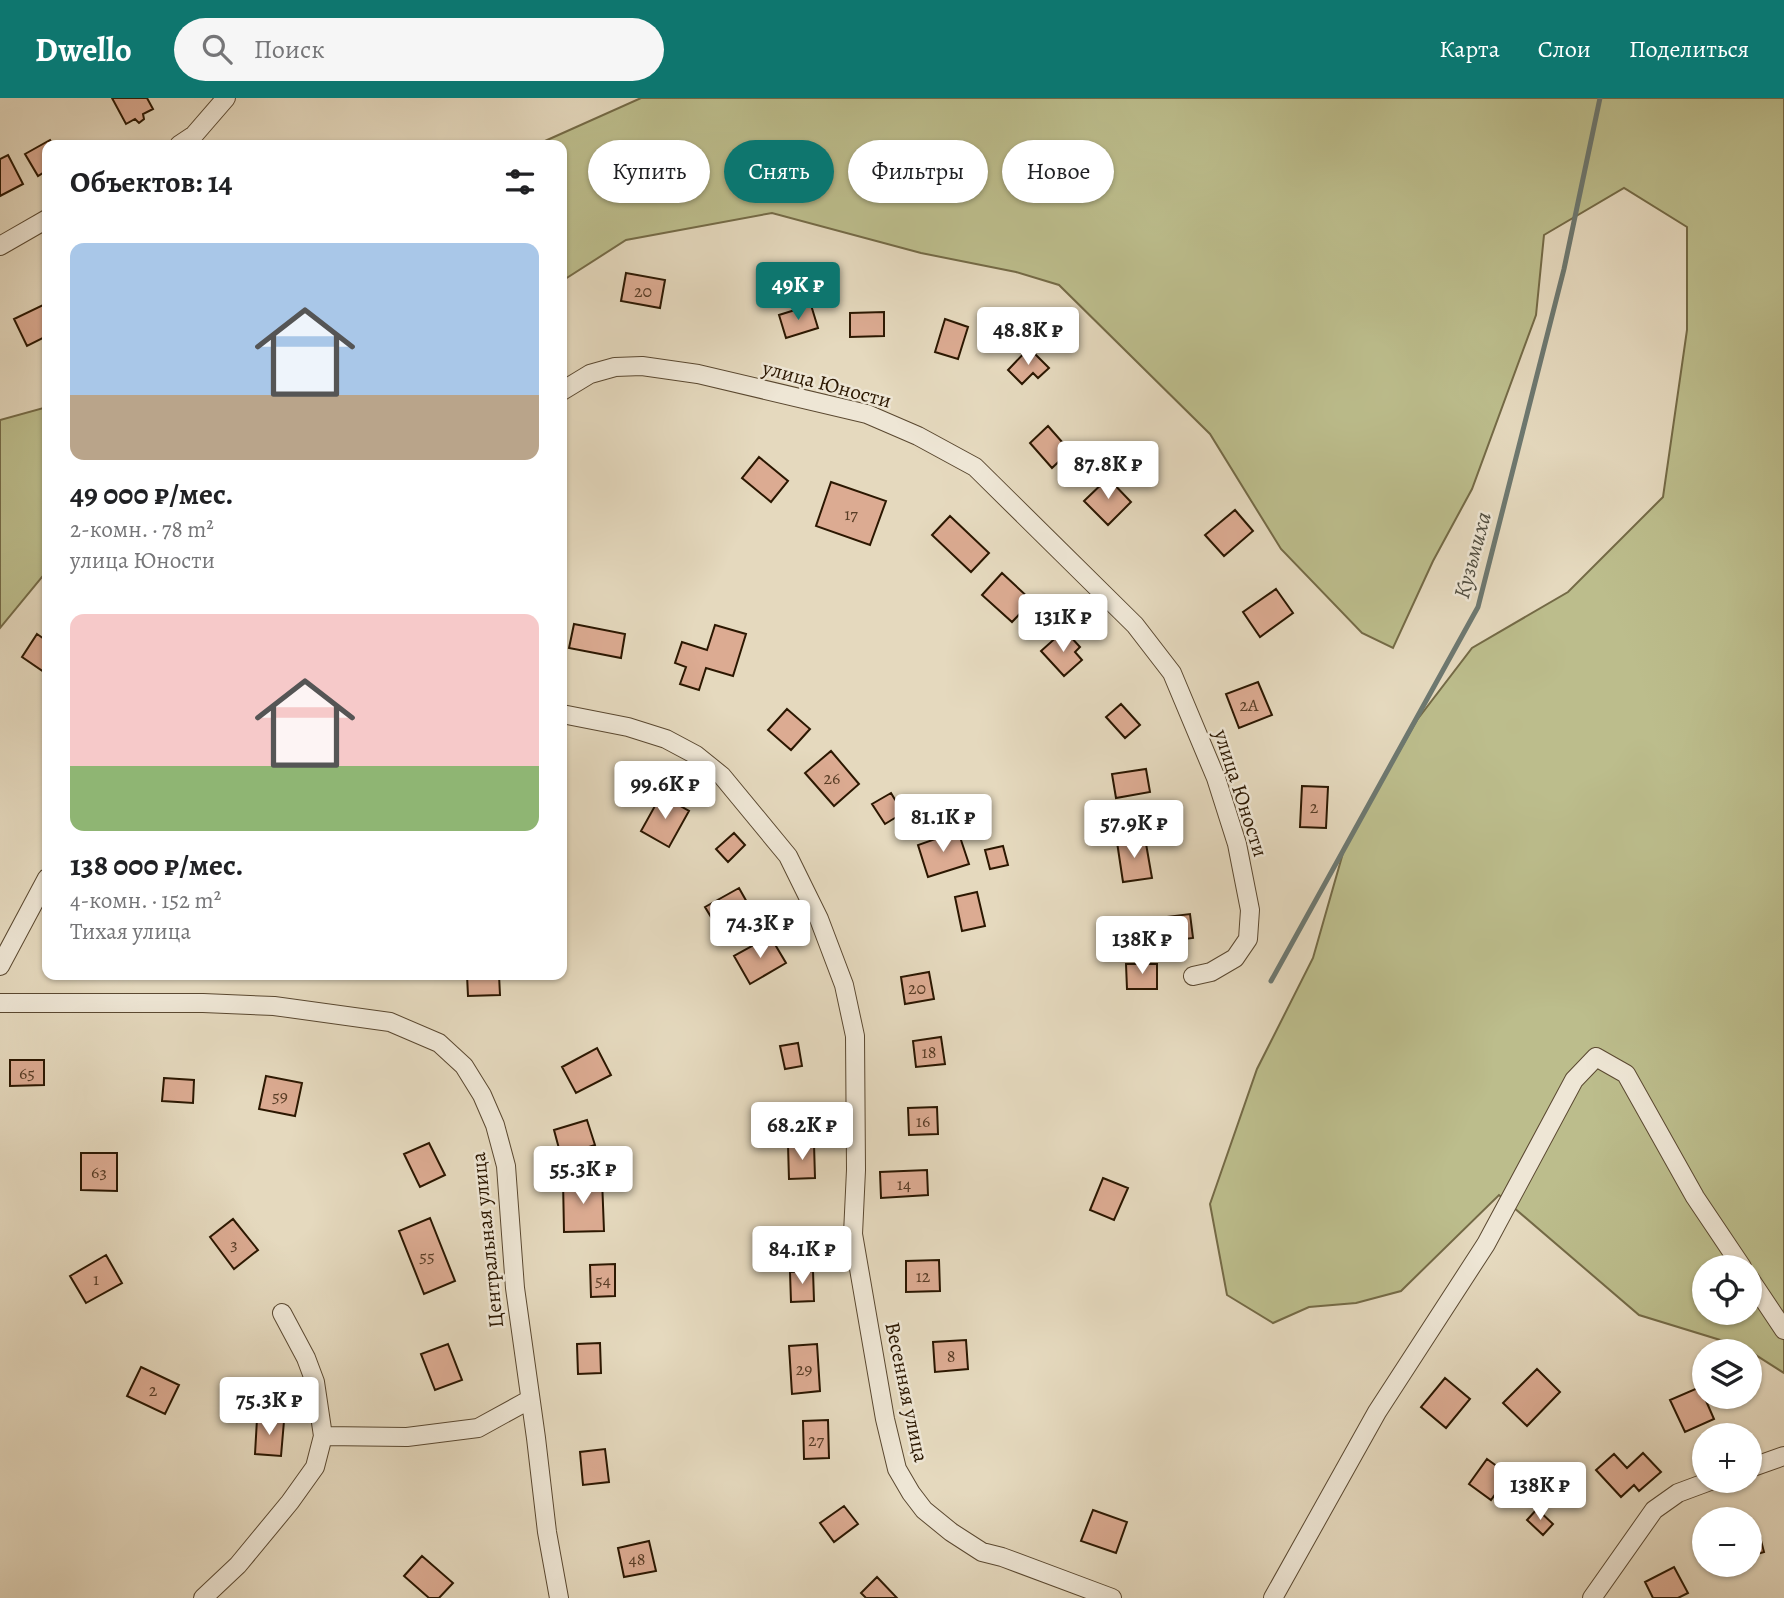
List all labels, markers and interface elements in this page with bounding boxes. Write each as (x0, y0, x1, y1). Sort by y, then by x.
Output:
search box (174, 18, 664, 81)
text: Dwello (35, 27, 132, 72)
icon: search (198, 30, 236, 68)
text: Поиск (254, 32, 325, 67)
text: Карта (1439, 33, 1500, 65)
text: Слои (1538, 33, 1591, 65)
text: Поделиться (1629, 33, 1749, 65)
chip: Купить (588, 140, 710, 203)
chip: Снять (724, 140, 834, 203)
chip: Фильтры (848, 140, 988, 203)
chip: Новое (1002, 140, 1114, 203)
text: Объектов: 14 (70, 162, 232, 202)
icon: filters (501, 163, 539, 201)
pin: 49K ₽ (749, 262, 847, 322)
text: 49K ₽ (772, 269, 824, 300)
house number: 20 (634, 279, 652, 303)
icon: home (242, 289, 368, 415)
pin: 48.8K ₽ (963, 308, 1093, 367)
text: 48.8K ₽ (993, 314, 1063, 345)
street label: улица Юности (758, 353, 895, 415)
pin: 87.8K ₽ (1043, 442, 1173, 501)
text: 87.8K ₽ (1073, 448, 1143, 479)
text: 49 000 ₽/мес. (70, 474, 234, 514)
house number: 17 (844, 502, 858, 526)
water label: Кузьмиха (1446, 508, 1499, 602)
text: 2-комн. · 78 m² (70, 514, 214, 545)
text: улица Юности (70, 545, 215, 576)
pin: 131K ₽ (1006, 594, 1120, 654)
text: 131K ₽ (1034, 601, 1092, 632)
icon: home (242, 660, 368, 786)
house number: 2А (1239, 693, 1259, 717)
street label: улица Юности (1207, 725, 1275, 860)
pin: 99.6K ₽ (600, 762, 730, 821)
house number: 26 (824, 766, 840, 790)
text: 99.6K ₽ (630, 768, 700, 799)
pin: 81.1K ₽ (878, 794, 1008, 854)
house number: 2 (1310, 795, 1319, 819)
pin: 57.9K ₽ (1069, 800, 1199, 860)
text: 81.1K ₽ (911, 801, 975, 832)
text: 57.9K ₽ (1100, 807, 1168, 838)
text: 138 000 ₽/мес. (70, 845, 244, 885)
text: 4-комн. · 152 m² (70, 885, 221, 916)
pin: 74.3K ₽ (695, 900, 825, 960)
text: 74.3K ₽ (726, 907, 794, 938)
text: Тихая улица (70, 916, 191, 947)
pin: 138K ₽ (1085, 916, 1199, 976)
text: 138K ₽ (1112, 923, 1172, 954)
house number: 20 (908, 976, 926, 1000)
house number: 18 (922, 1040, 936, 1064)
house number: 65 (19, 1061, 35, 1085)
house number: 59 (272, 1084, 288, 1108)
pin: 68.2K ₽ (737, 1102, 867, 1162)
text: 68.2K ₽ (767, 1109, 837, 1140)
house number: 16 (916, 1109, 930, 1133)
pin: 55.3K ₽ (518, 1146, 648, 1206)
street label: Центральная улица (464, 1151, 510, 1329)
text: 55.3K ₽ (550, 1153, 616, 1184)
house number: 63 (91, 1160, 107, 1184)
house number: 14 (897, 1172, 911, 1196)
pin: 84.1K ₽ (737, 1226, 867, 1286)
house number: 3 (230, 1232, 238, 1256)
text: 84.1K ₽ (768, 1233, 836, 1264)
house number: 55 (419, 1244, 435, 1268)
map controls (1692, 1255, 1762, 1577)
button: locate (1692, 1255, 1762, 1325)
house number: 12 (916, 1264, 931, 1288)
house number: 1 (93, 1267, 99, 1291)
house number: 54 (595, 1268, 611, 1292)
street label: Весенняя улица (878, 1319, 936, 1465)
button: layers (1692, 1339, 1762, 1409)
house number: 8 (947, 1344, 955, 1368)
house number: 29 (796, 1357, 812, 1381)
house number: 2 (149, 1378, 158, 1402)
pin: 75.3K ₽ (204, 1378, 334, 1437)
text: 75.3K ₽ (236, 1384, 302, 1415)
button: + (1692, 1423, 1762, 1493)
house number: 27 (808, 1428, 824, 1452)
pin: 138K ₽ (1483, 1462, 1597, 1522)
text: 138K ₽ (1510, 1469, 1570, 1500)
button: − (1692, 1507, 1762, 1577)
house number: 48 (629, 1547, 645, 1571)

